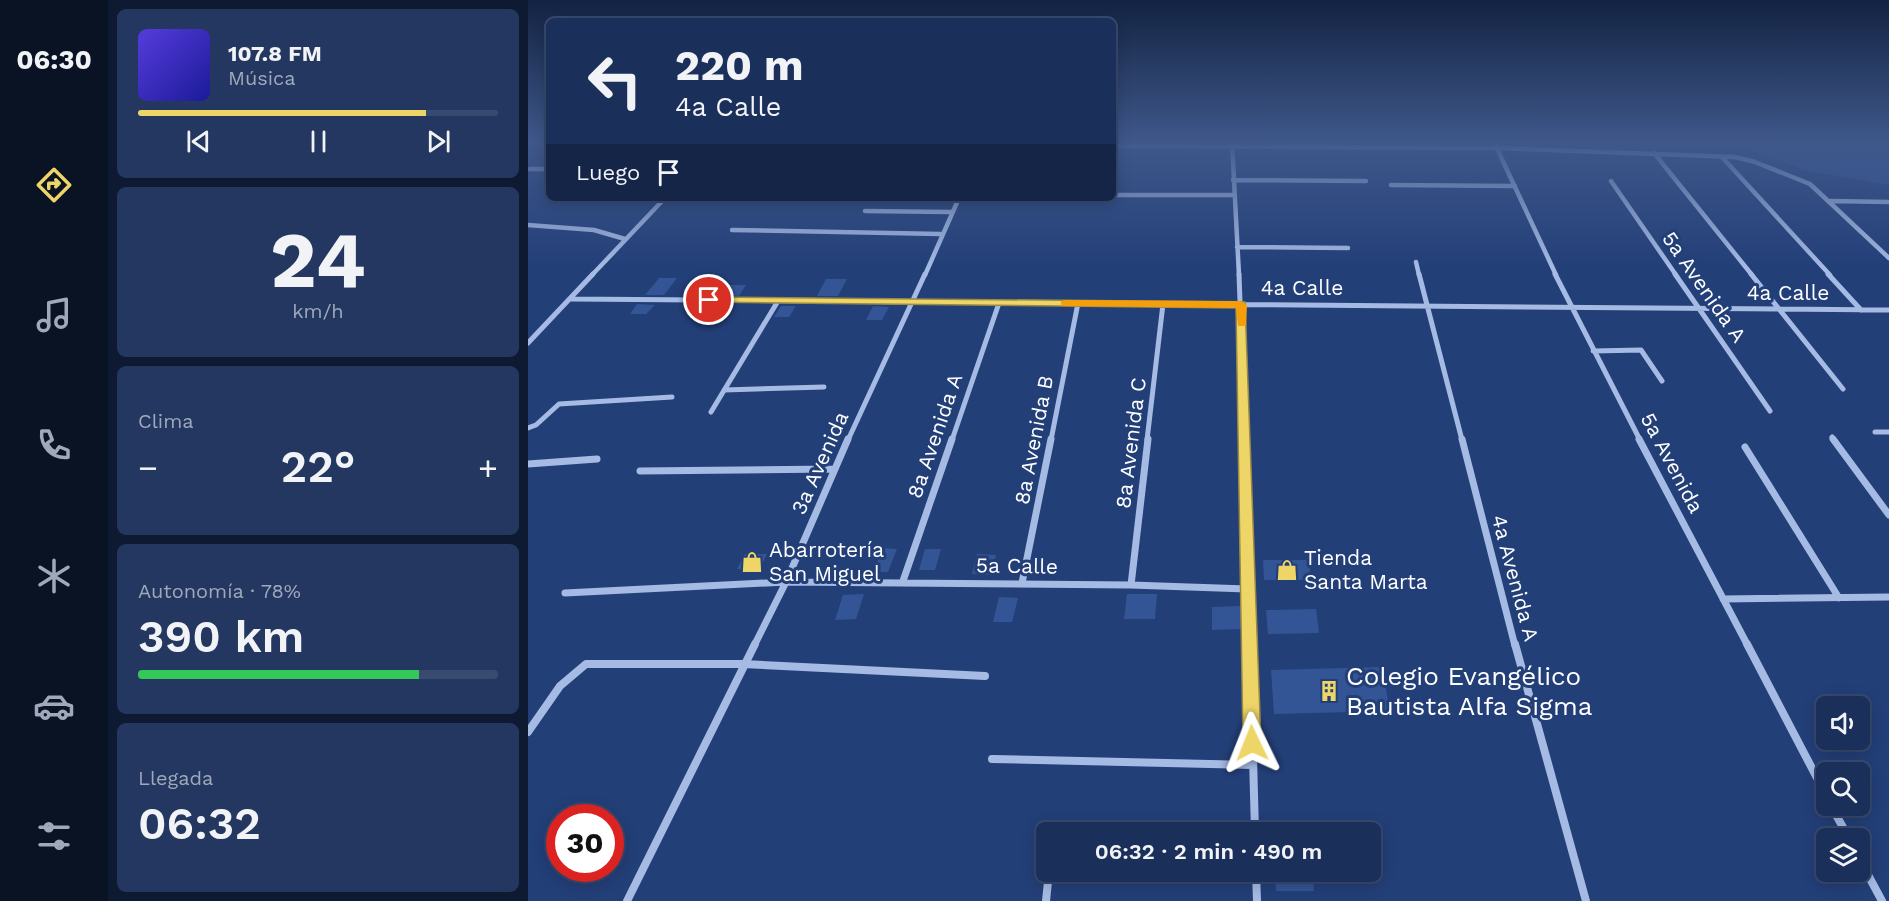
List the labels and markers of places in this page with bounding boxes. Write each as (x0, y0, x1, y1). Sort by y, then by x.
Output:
pin (683, 274, 734, 325)
place label: Abarrotería San Miguel (769, 537, 884, 586)
place label: Tienda Santa Marta (1304, 545, 1428, 594)
shop icon: Abarrotería San Miguel (740, 550, 764, 574)
shop icon: Tienda Santa Marta (1275, 558, 1299, 582)
place label: Colegio Evangélico Bautista Alfa Sigma (1346, 661, 1593, 721)
building icon: Colegio Evangélico Bautista Alfa Sigma (1317, 679, 1341, 703)

